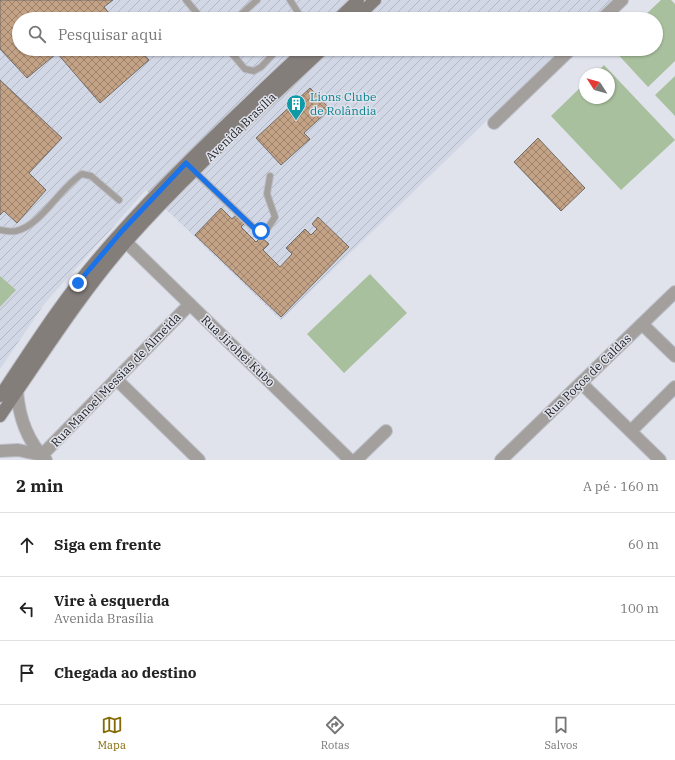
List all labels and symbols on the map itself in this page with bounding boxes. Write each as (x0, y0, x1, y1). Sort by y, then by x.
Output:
north arrow (579, 68, 615, 104)
street label: Avenida Brasília (202, 89, 279, 164)
place label: Lions Clube de Rolândia (310, 89, 377, 118)
building icon: Lions Clube de Rolândia (285, 93, 307, 121)
route start (252, 222, 270, 240)
route end (69, 274, 87, 292)
street label: Rua Manoel Messias de Almeida (48, 309, 184, 450)
street label: Rua Jirohei Kubo (199, 312, 278, 390)
street label: Rua Poços de Caldas (541, 330, 634, 421)

